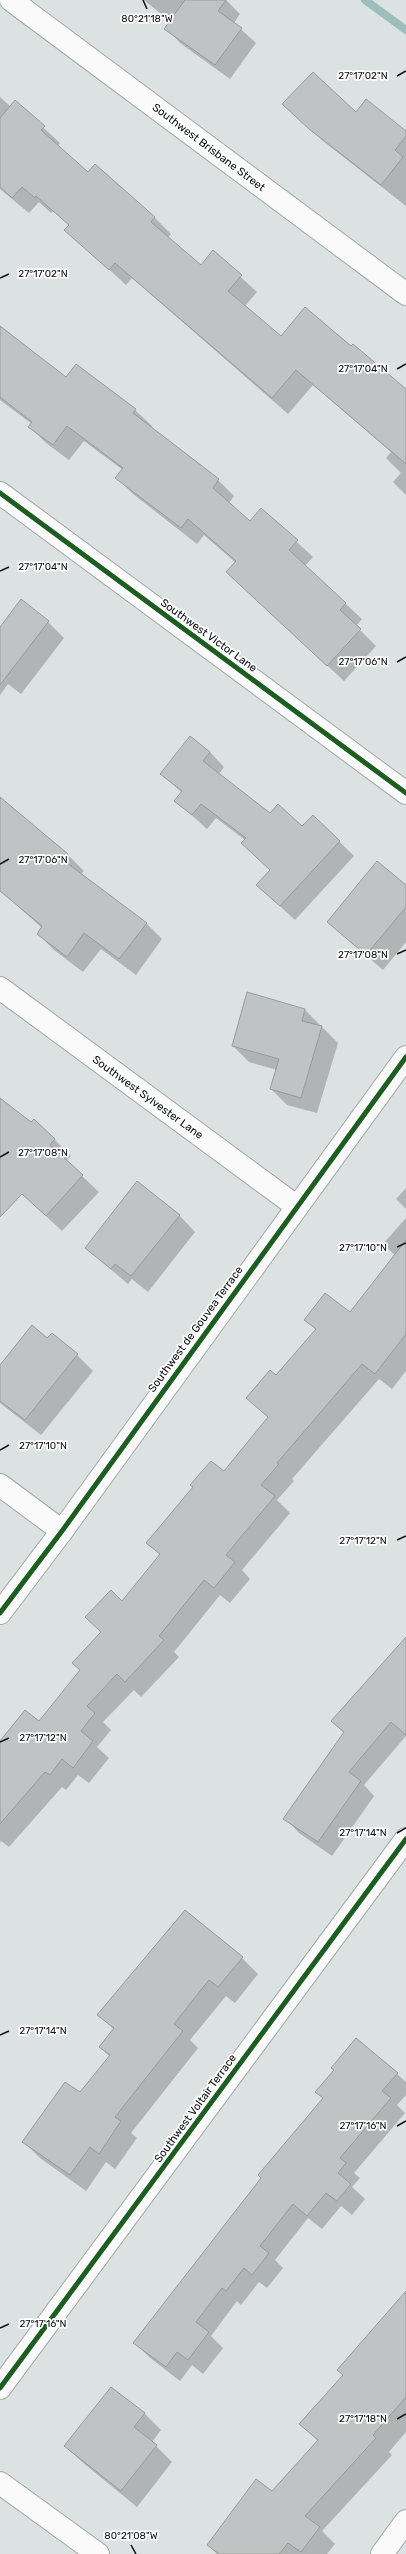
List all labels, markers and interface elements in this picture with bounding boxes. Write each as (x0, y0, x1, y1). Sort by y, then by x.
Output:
text: 80°21'18"W (121, 13, 173, 25)
text: 27°17'02"N (338, 70, 388, 82)
street label: Southwest Brisbane Street (150, 101, 268, 194)
text: 27°17'02"N (18, 268, 68, 280)
text: 27°17'04"N (338, 363, 388, 375)
text: 27°17'04"N (18, 561, 68, 573)
street label: Southwest Victor Lane (158, 596, 259, 675)
text: 27°17'06"N (338, 656, 388, 668)
text: 27°17'06"N (18, 854, 68, 866)
text: 27°17'08"N (338, 949, 388, 961)
street label: Southwest Sylvester Lane (90, 1053, 206, 1142)
text: 27°17'08"N (18, 1147, 68, 1159)
text: 27°17'10"N (339, 1242, 387, 1254)
street label: Southwest de Gouvea Terrace (145, 1264, 245, 1395)
text: 27°17'10"N (19, 1440, 67, 1452)
text: 27°17'12"N (339, 1535, 387, 1547)
text: 27°17'12"N (19, 1732, 67, 1744)
text: 27°17'14"N (339, 1827, 387, 1839)
text: 27°17'14"N (19, 2025, 67, 2037)
street label: Southwest Voltair Terrace (152, 2052, 239, 2165)
text: 27°17'16"N (339, 2120, 387, 2132)
text: 27°17'16"N (19, 2318, 67, 2330)
text: 27°17'18"N (339, 2413, 387, 2425)
text: 80°21'08"W (104, 2530, 158, 2542)

